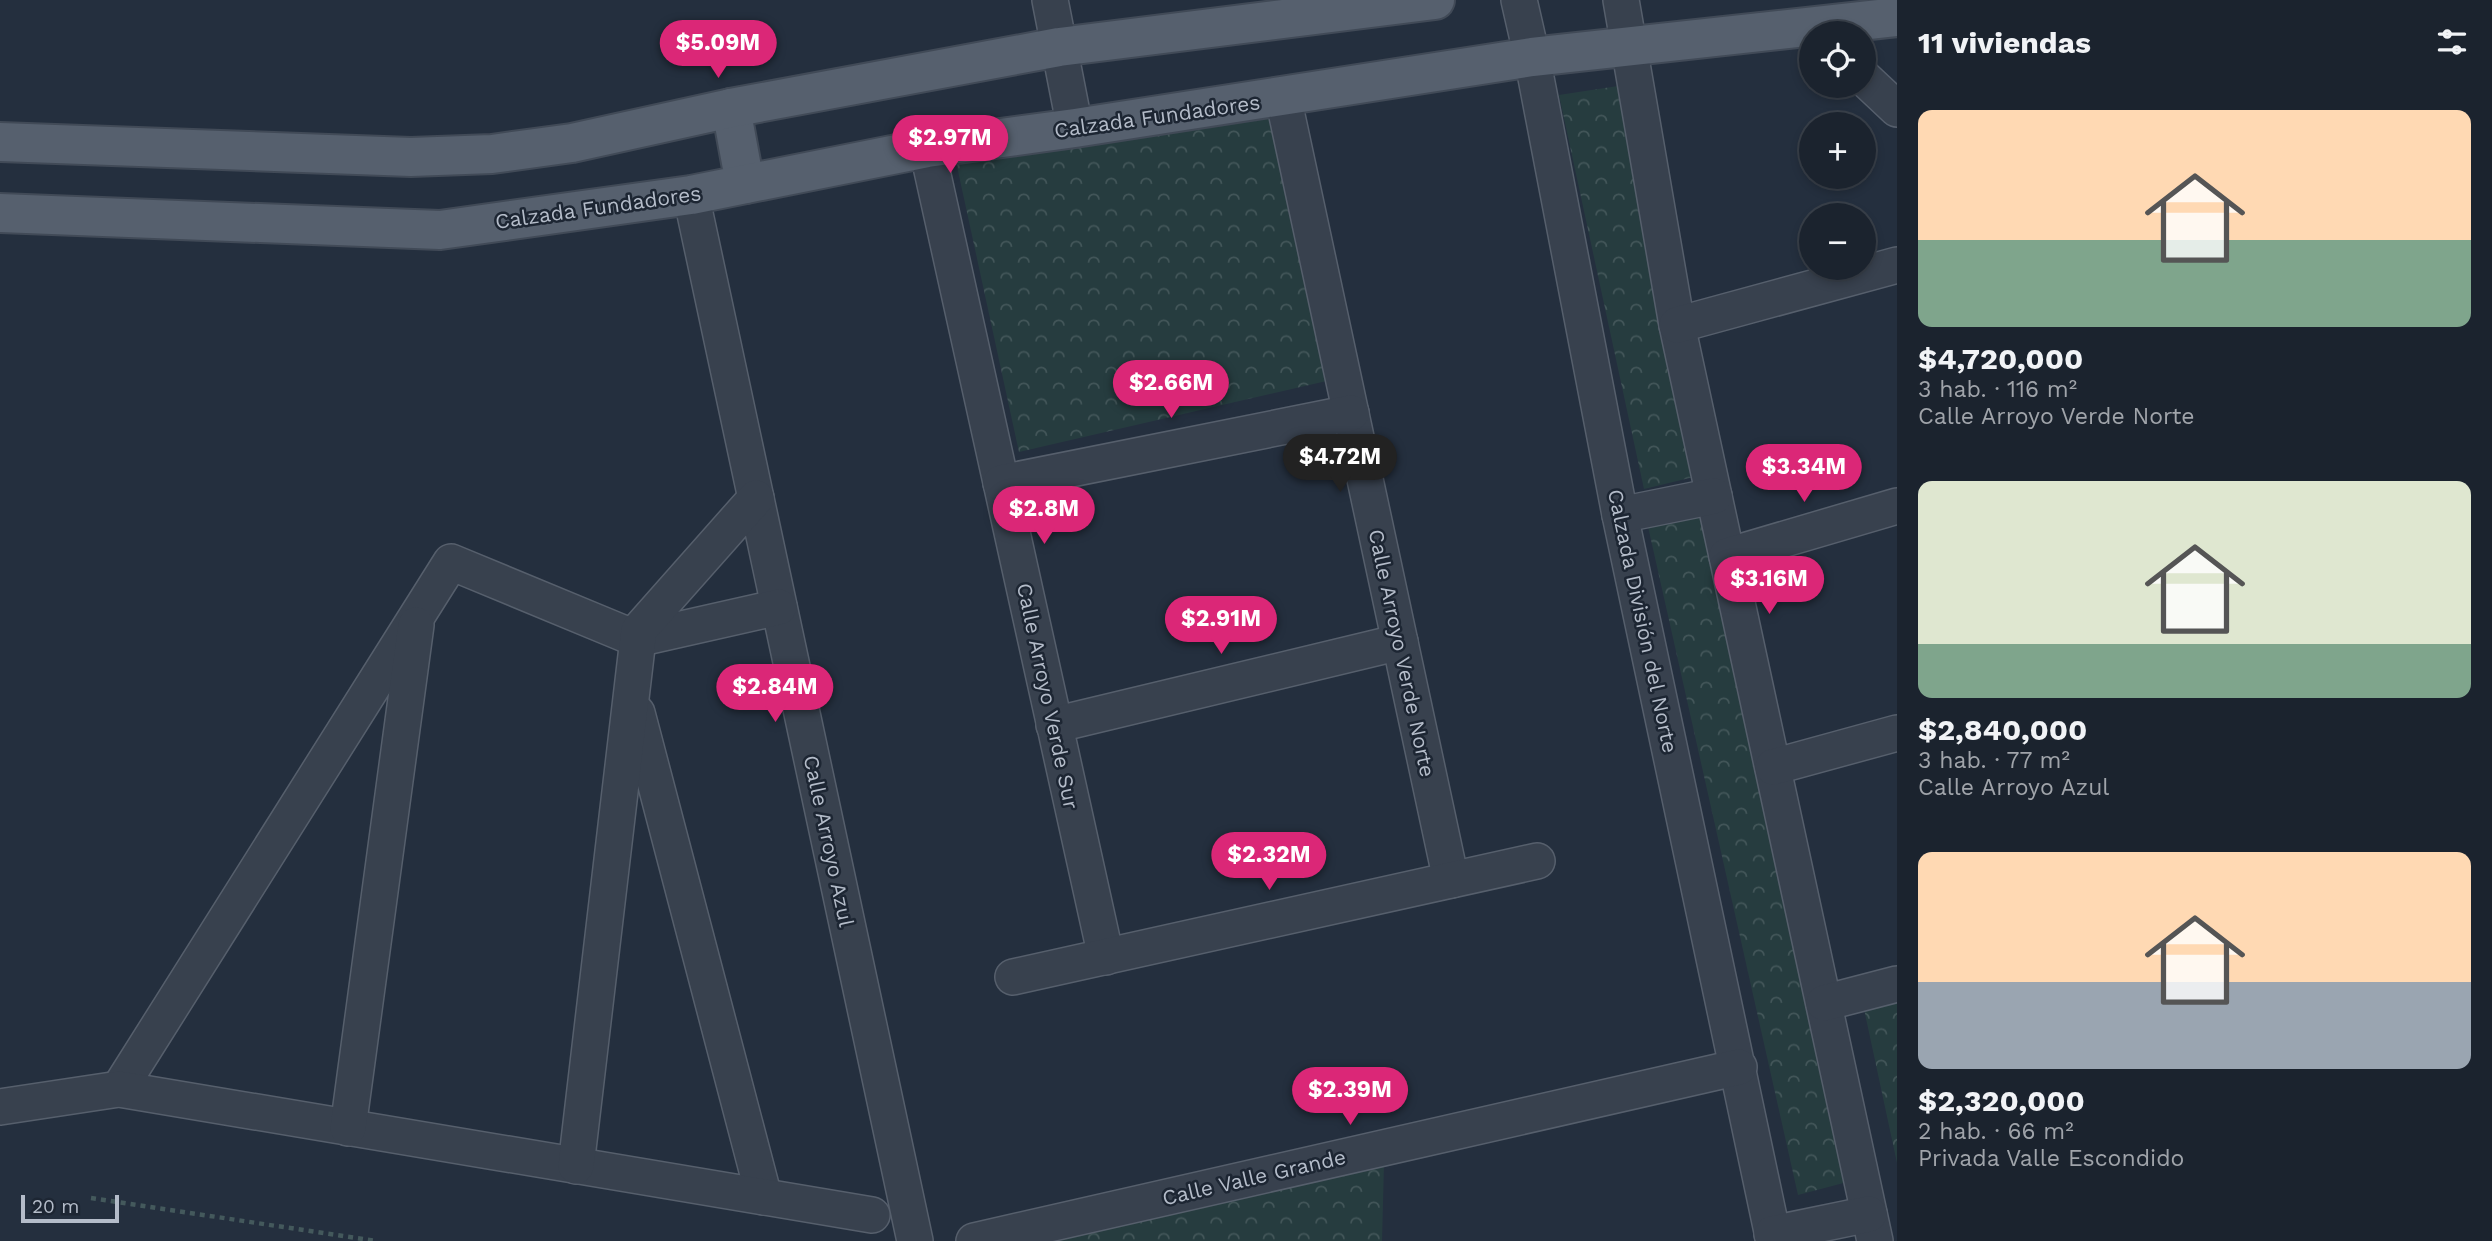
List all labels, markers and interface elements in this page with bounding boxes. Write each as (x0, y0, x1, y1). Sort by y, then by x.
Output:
pin: $5.09M (661, 20, 775, 80)
map controls (1799, 21, 1876, 280)
button: locate (1799, 21, 1876, 98)
icon: filters (2433, 23, 2471, 61)
text: 11 viviendas (1918, 25, 2091, 60)
text: $5.09M (676, 29, 760, 56)
street label: Calzada Fundadores (1052, 89, 1262, 143)
button: + (1799, 112, 1876, 189)
pin: $2.97M (893, 116, 1007, 175)
text: $2.97M (908, 124, 992, 151)
icon: home (2132, 155, 2258, 281)
street label: Calzada Fundadores (493, 180, 703, 234)
button: − (1799, 203, 1876, 280)
text: $4,720,000 (1918, 341, 2083, 376)
pin: $2.66M (1114, 360, 1228, 420)
text: $2.66M (1129, 369, 1213, 396)
text: 3 hab. · 116 m² (1918, 376, 2077, 403)
text: Calle Arroyo Verde Norte (1918, 403, 2195, 430)
pin: $4.72M (1283, 434, 1397, 494)
text: $4.72M (1299, 443, 1381, 470)
pin: $3.34M (1747, 444, 1861, 504)
text: $3.34M (1762, 453, 1846, 480)
pin: $2.8M (995, 486, 1093, 546)
street label: Calzada División del Norte (1603, 487, 1683, 755)
text: $2.8M (1009, 495, 1079, 522)
icon: home (2132, 526, 2258, 652)
street label: Calle Arroyo Verde Norte (1364, 527, 1440, 779)
pin: $3.16M (1712, 556, 1826, 616)
text: $3.16M (1730, 565, 1808, 592)
street label: Calle Arroyo Verde Sur (1012, 581, 1084, 812)
pin: $2.91M (1164, 596, 1278, 656)
text: $2.91M (1181, 605, 1261, 632)
pin: $2.84M (718, 664, 832, 724)
text: $2.84M (732, 673, 818, 700)
text: $2,840,000 (1918, 712, 2087, 747)
text: 3 hab. · 77 m² (1918, 747, 2070, 774)
street label: Calle Arroyo Azul (799, 753, 860, 930)
text: Calle Arroyo Azul (1918, 774, 2109, 801)
pin: $2.32M (1212, 832, 1326, 892)
text: $2.32M (1227, 841, 1311, 868)
icon: home (2132, 897, 2258, 1023)
pin: $2.39M (1293, 1068, 1407, 1127)
text: $2.39M (1308, 1076, 1392, 1103)
text: $2,320,000 (1918, 1083, 2085, 1118)
text: 2 hab. · 66 m² (1918, 1118, 2074, 1145)
street label: Calle Valle Grande (1160, 1144, 1348, 1210)
text: Privada Valle Escondido (1918, 1145, 2184, 1172)
scale bar (21, 1192, 119, 1224)
text: 20 m (32, 1195, 79, 1218)

